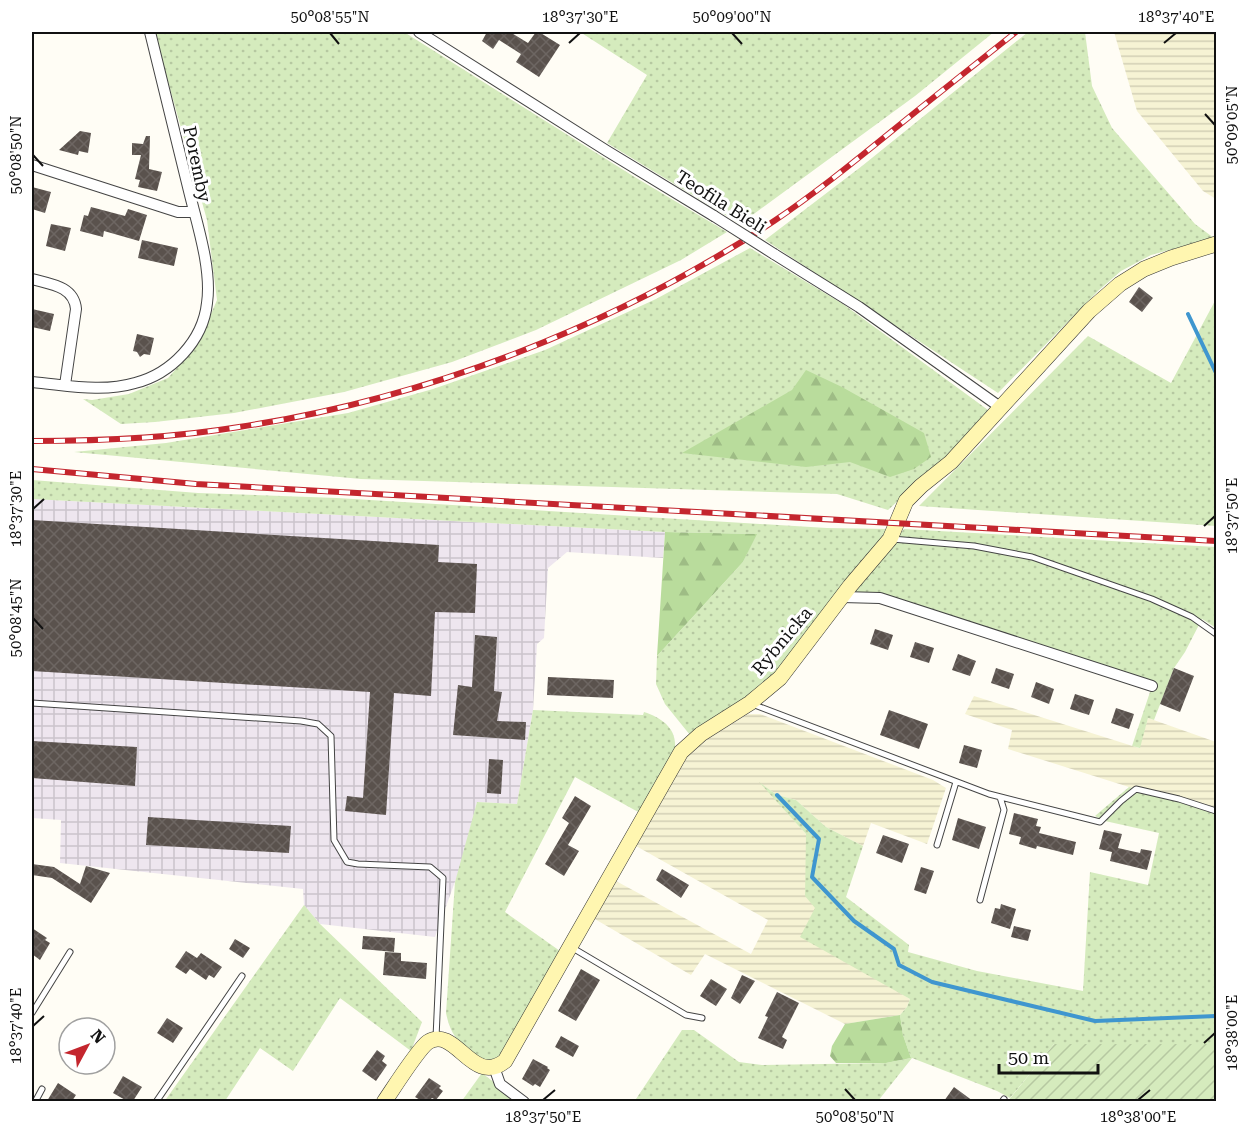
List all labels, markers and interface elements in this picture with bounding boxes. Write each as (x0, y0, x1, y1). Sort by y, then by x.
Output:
text: 50°08'55"N (290, 8, 370, 26)
text: 18°37'30"E (542, 8, 618, 26)
text: 50°09'00"N (692, 8, 772, 26)
text: 18°37'40"E (1138, 8, 1214, 26)
text: 50°09'05"N (1223, 85, 1241, 165)
text: 50°08'50"N (7, 115, 25, 195)
street label: Poremby (179, 124, 216, 204)
street label: Teofila Bieli (672, 166, 771, 238)
text: 18°37'30"E (7, 471, 25, 547)
text: 18°37'50"E (1223, 478, 1241, 554)
text: 50°08'45"N (7, 578, 25, 658)
street label: Rybnicka (747, 602, 816, 679)
text: 18°37'40"E (7, 988, 25, 1064)
text: 18°38'00"E (1223, 995, 1241, 1071)
north arrow (57, 1016, 117, 1076)
text: N (87, 1026, 109, 1047)
scale bar (999, 1037, 1098, 1075)
text: 50 m (1008, 1047, 1049, 1068)
text: 18°37'50"E (505, 1108, 581, 1126)
text: 50°08'50"N (815, 1108, 895, 1126)
text: 18°38'00"E (1100, 1108, 1176, 1126)

